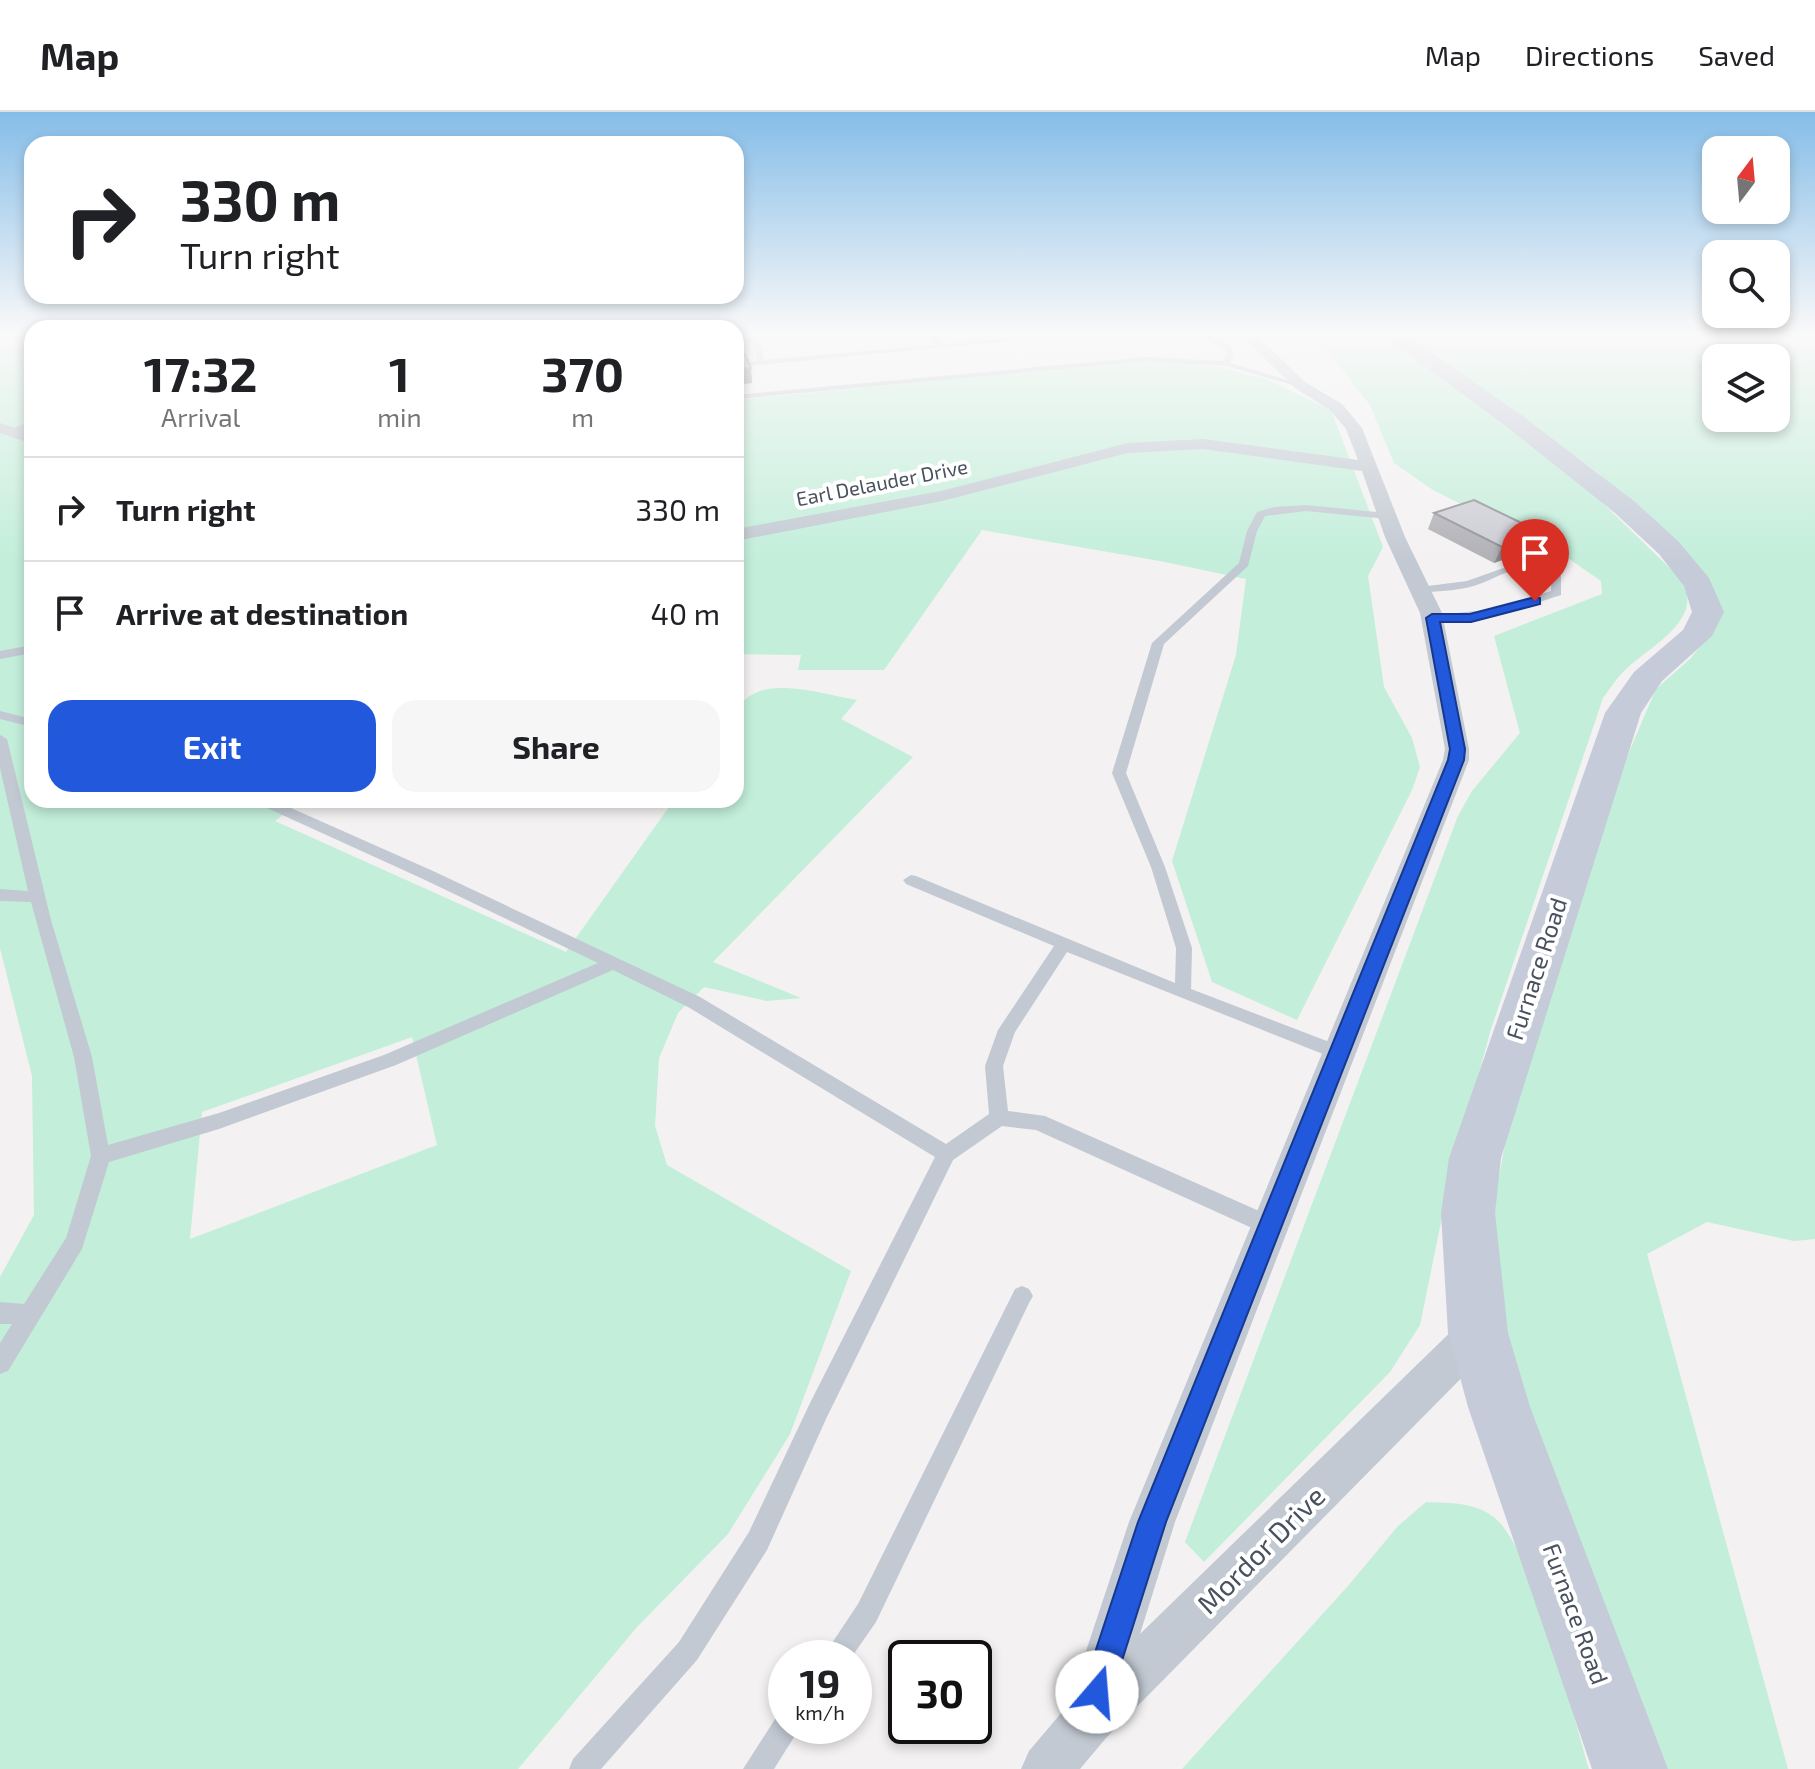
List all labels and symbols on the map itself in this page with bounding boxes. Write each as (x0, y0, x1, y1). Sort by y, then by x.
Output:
north arrow (1702, 136, 1790, 224)
street label: Earl Delauder Drive (794, 454, 970, 510)
pin (1501, 519, 1569, 601)
street label: Furnace Road (1499, 894, 1572, 1043)
street label: Mordor Drive (1189, 1478, 1331, 1620)
street label: Furnace Road (1537, 1539, 1615, 1688)
speed limit sign: 30 (888, 1640, 992, 1744)
position arrow (1055, 1650, 1139, 1734)

